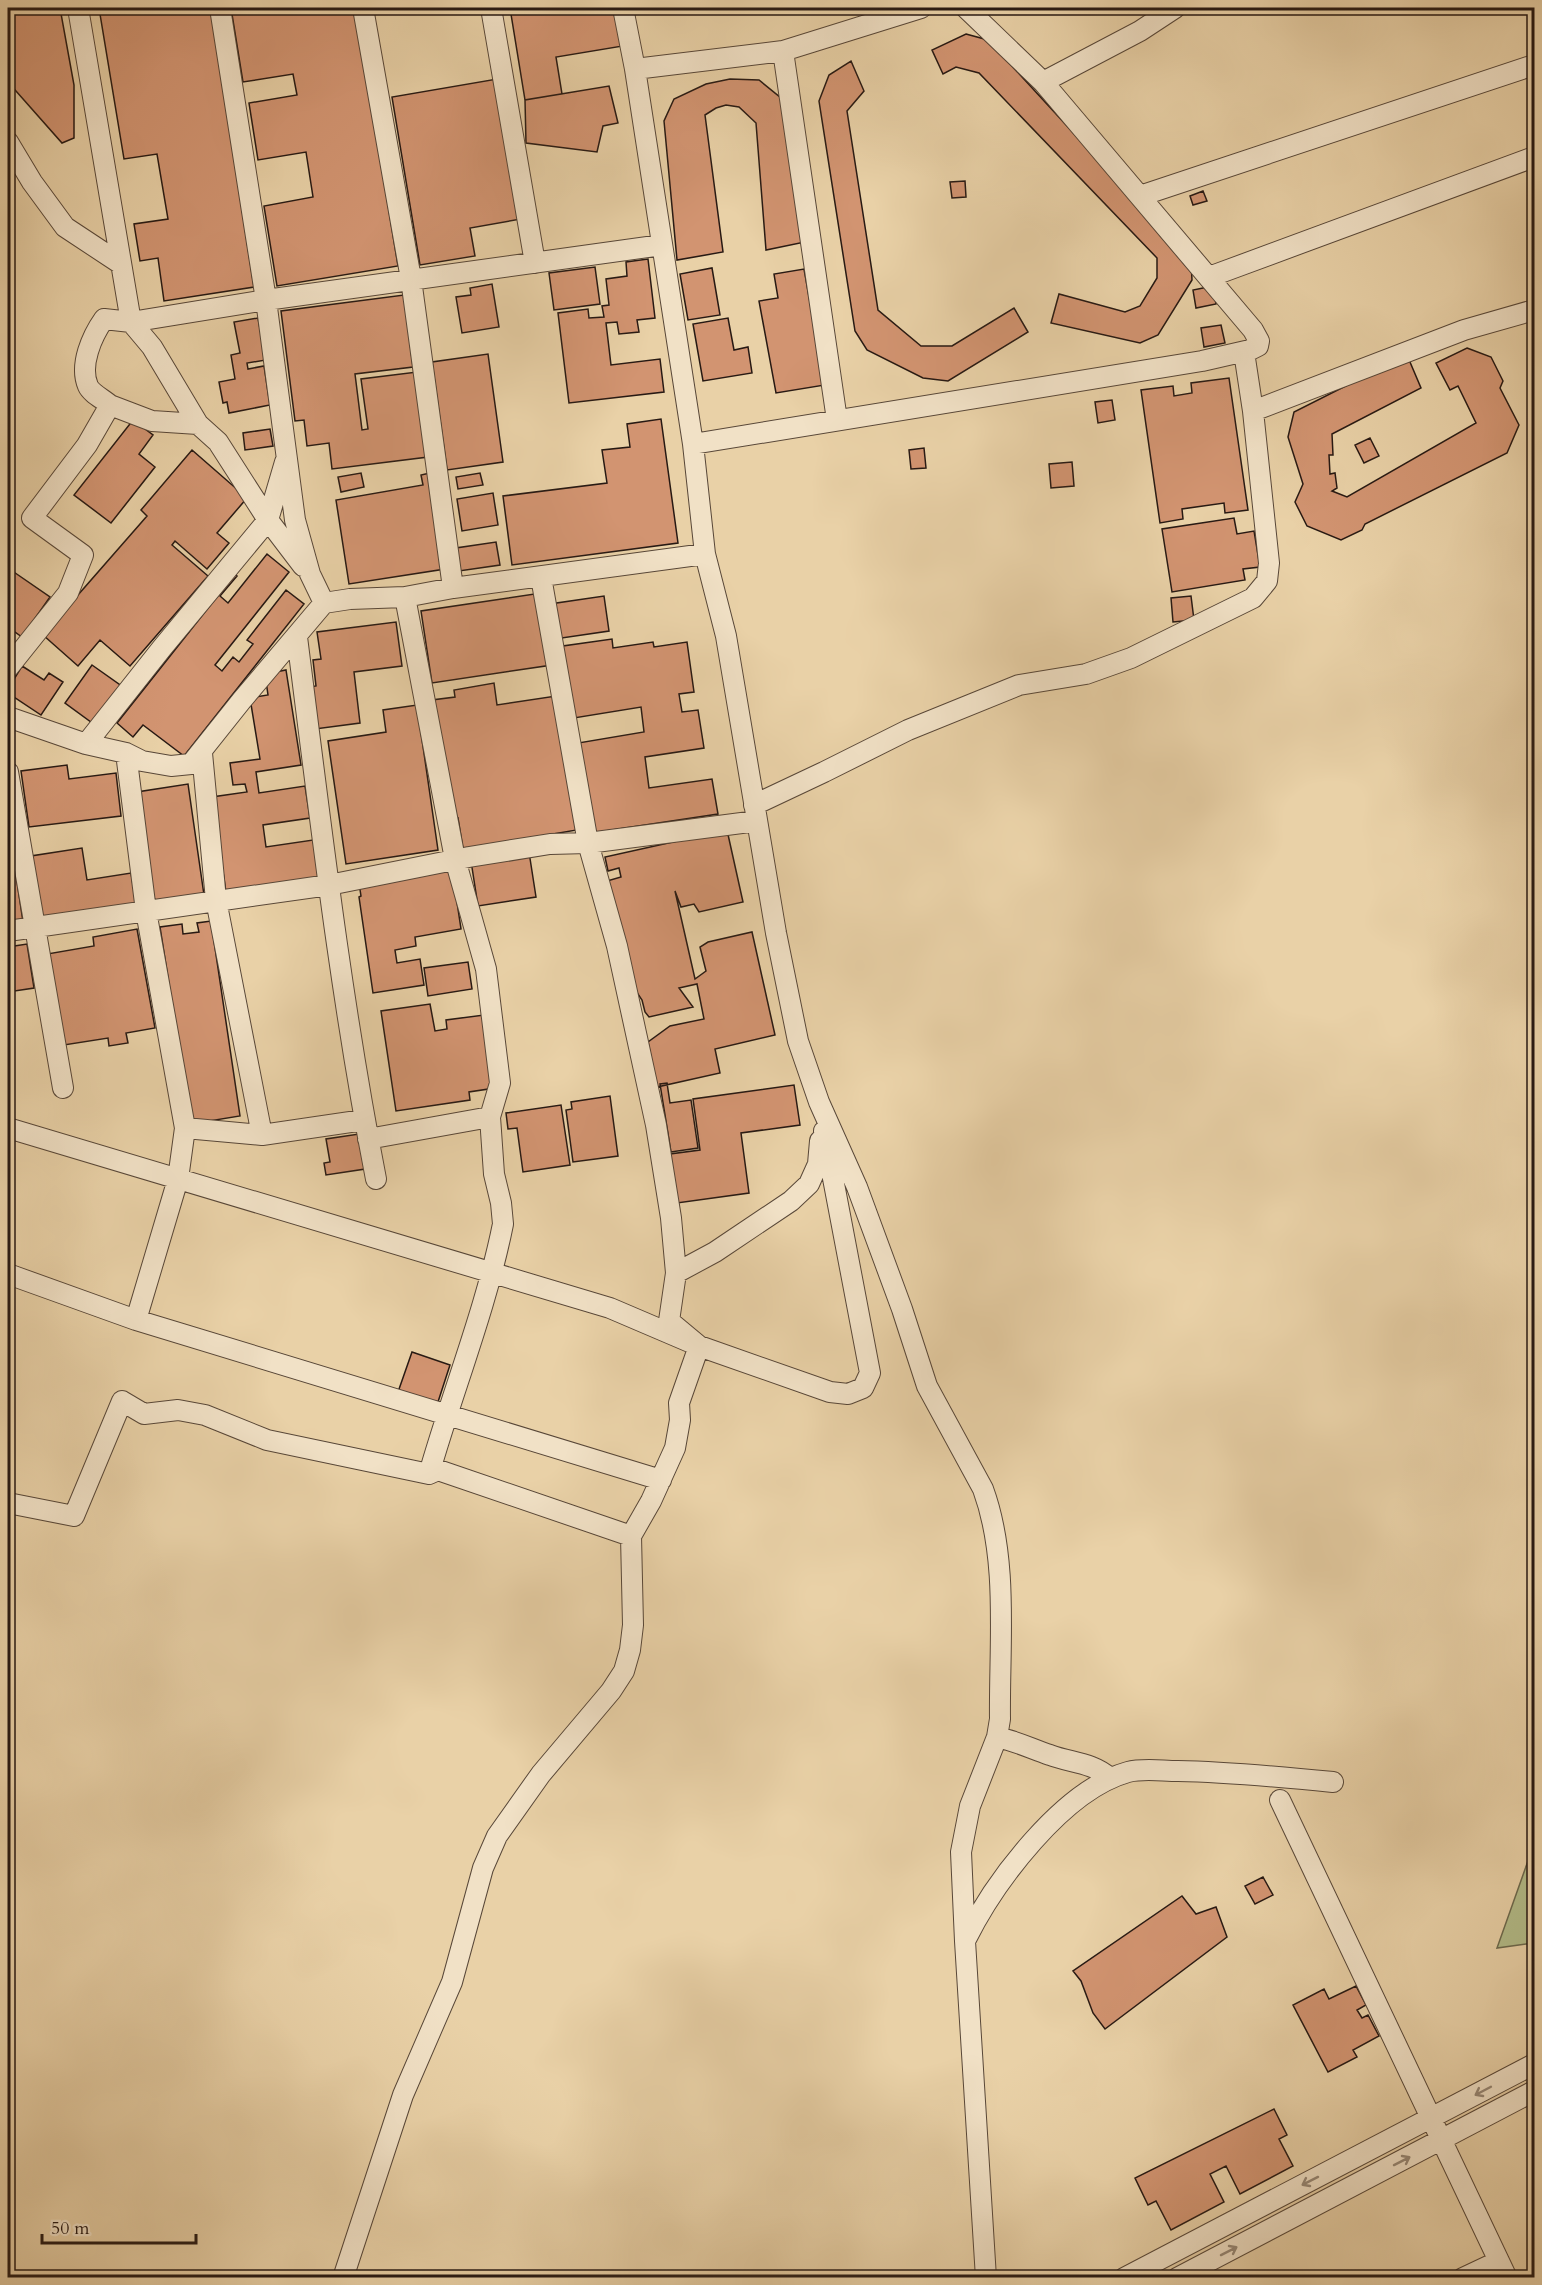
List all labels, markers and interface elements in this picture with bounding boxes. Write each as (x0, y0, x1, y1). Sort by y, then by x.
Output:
one-way arrow (1475, 2085, 1492, 2097)
one-way arrow (1392, 2154, 1410, 2166)
one-way arrow (1301, 2176, 1319, 2188)
scale bar (42, 2207, 196, 2245)
text: 50 m (51, 2216, 90, 2241)
one-way arrow (1219, 2244, 1237, 2256)

